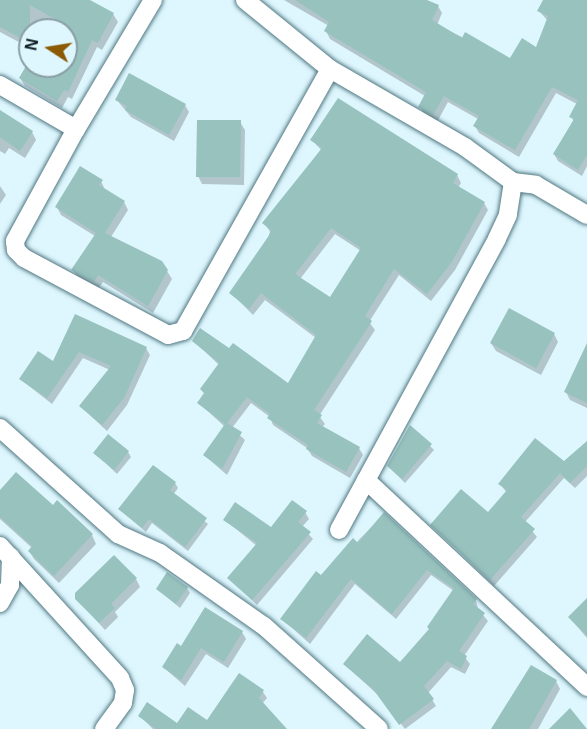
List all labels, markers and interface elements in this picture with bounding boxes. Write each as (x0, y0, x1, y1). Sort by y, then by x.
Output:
north arrow (18, 18, 78, 78)
text: N (22, 37, 41, 52)

